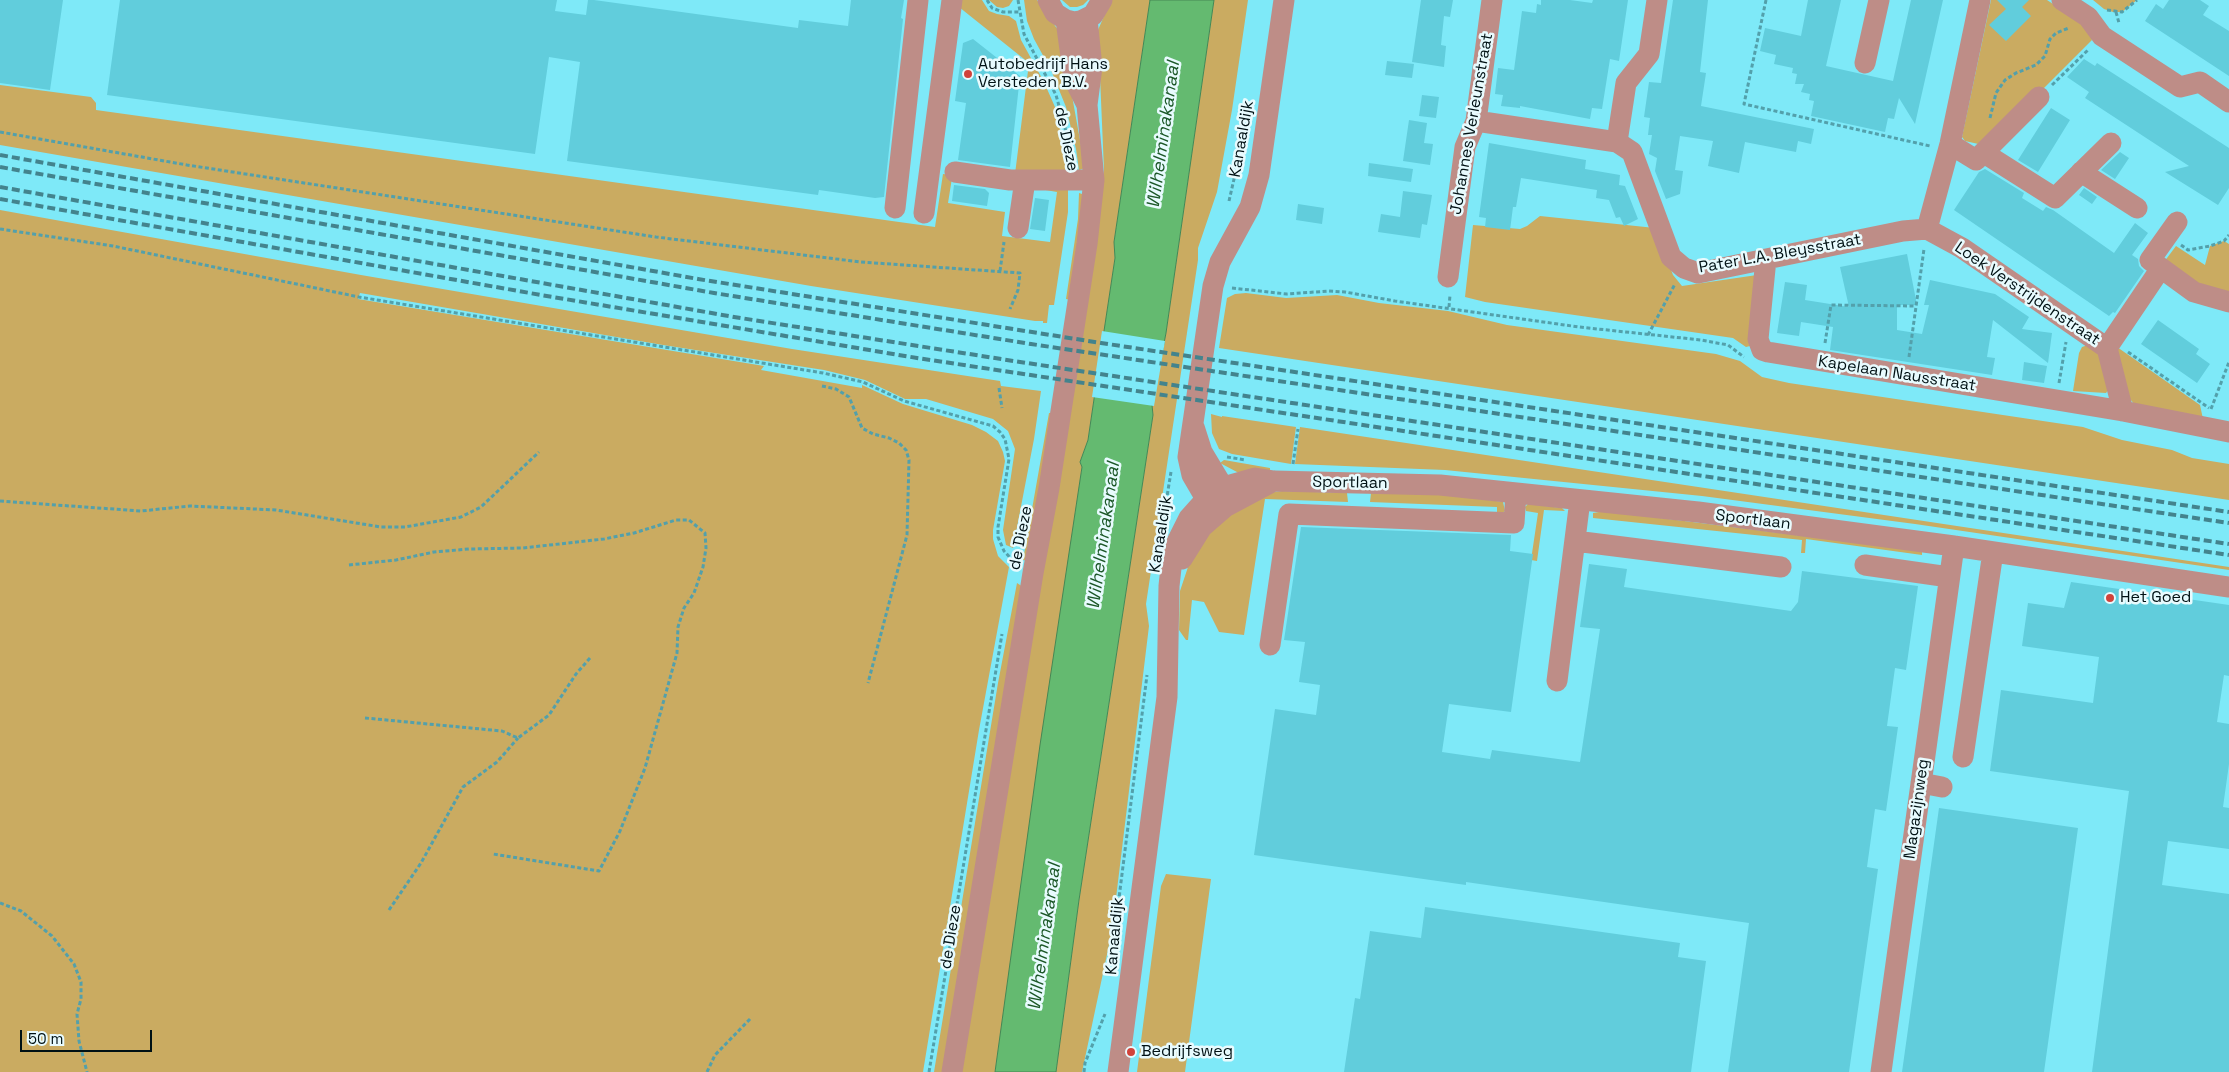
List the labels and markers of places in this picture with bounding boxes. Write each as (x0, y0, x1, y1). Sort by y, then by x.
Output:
place label: Autobedrijf Hans Versteden B.V. (978, 55, 1108, 93)
marker: Autobedrijf Hans Versteden B.V. (962, 68, 974, 80)
place label: Het Goed (2120, 588, 2191, 608)
marker: Het Goed (2104, 592, 2116, 604)
place label: Bedrijfsweg (1141, 1042, 1233, 1062)
marker: Bedrijfsweg (1125, 1046, 1137, 1058)

